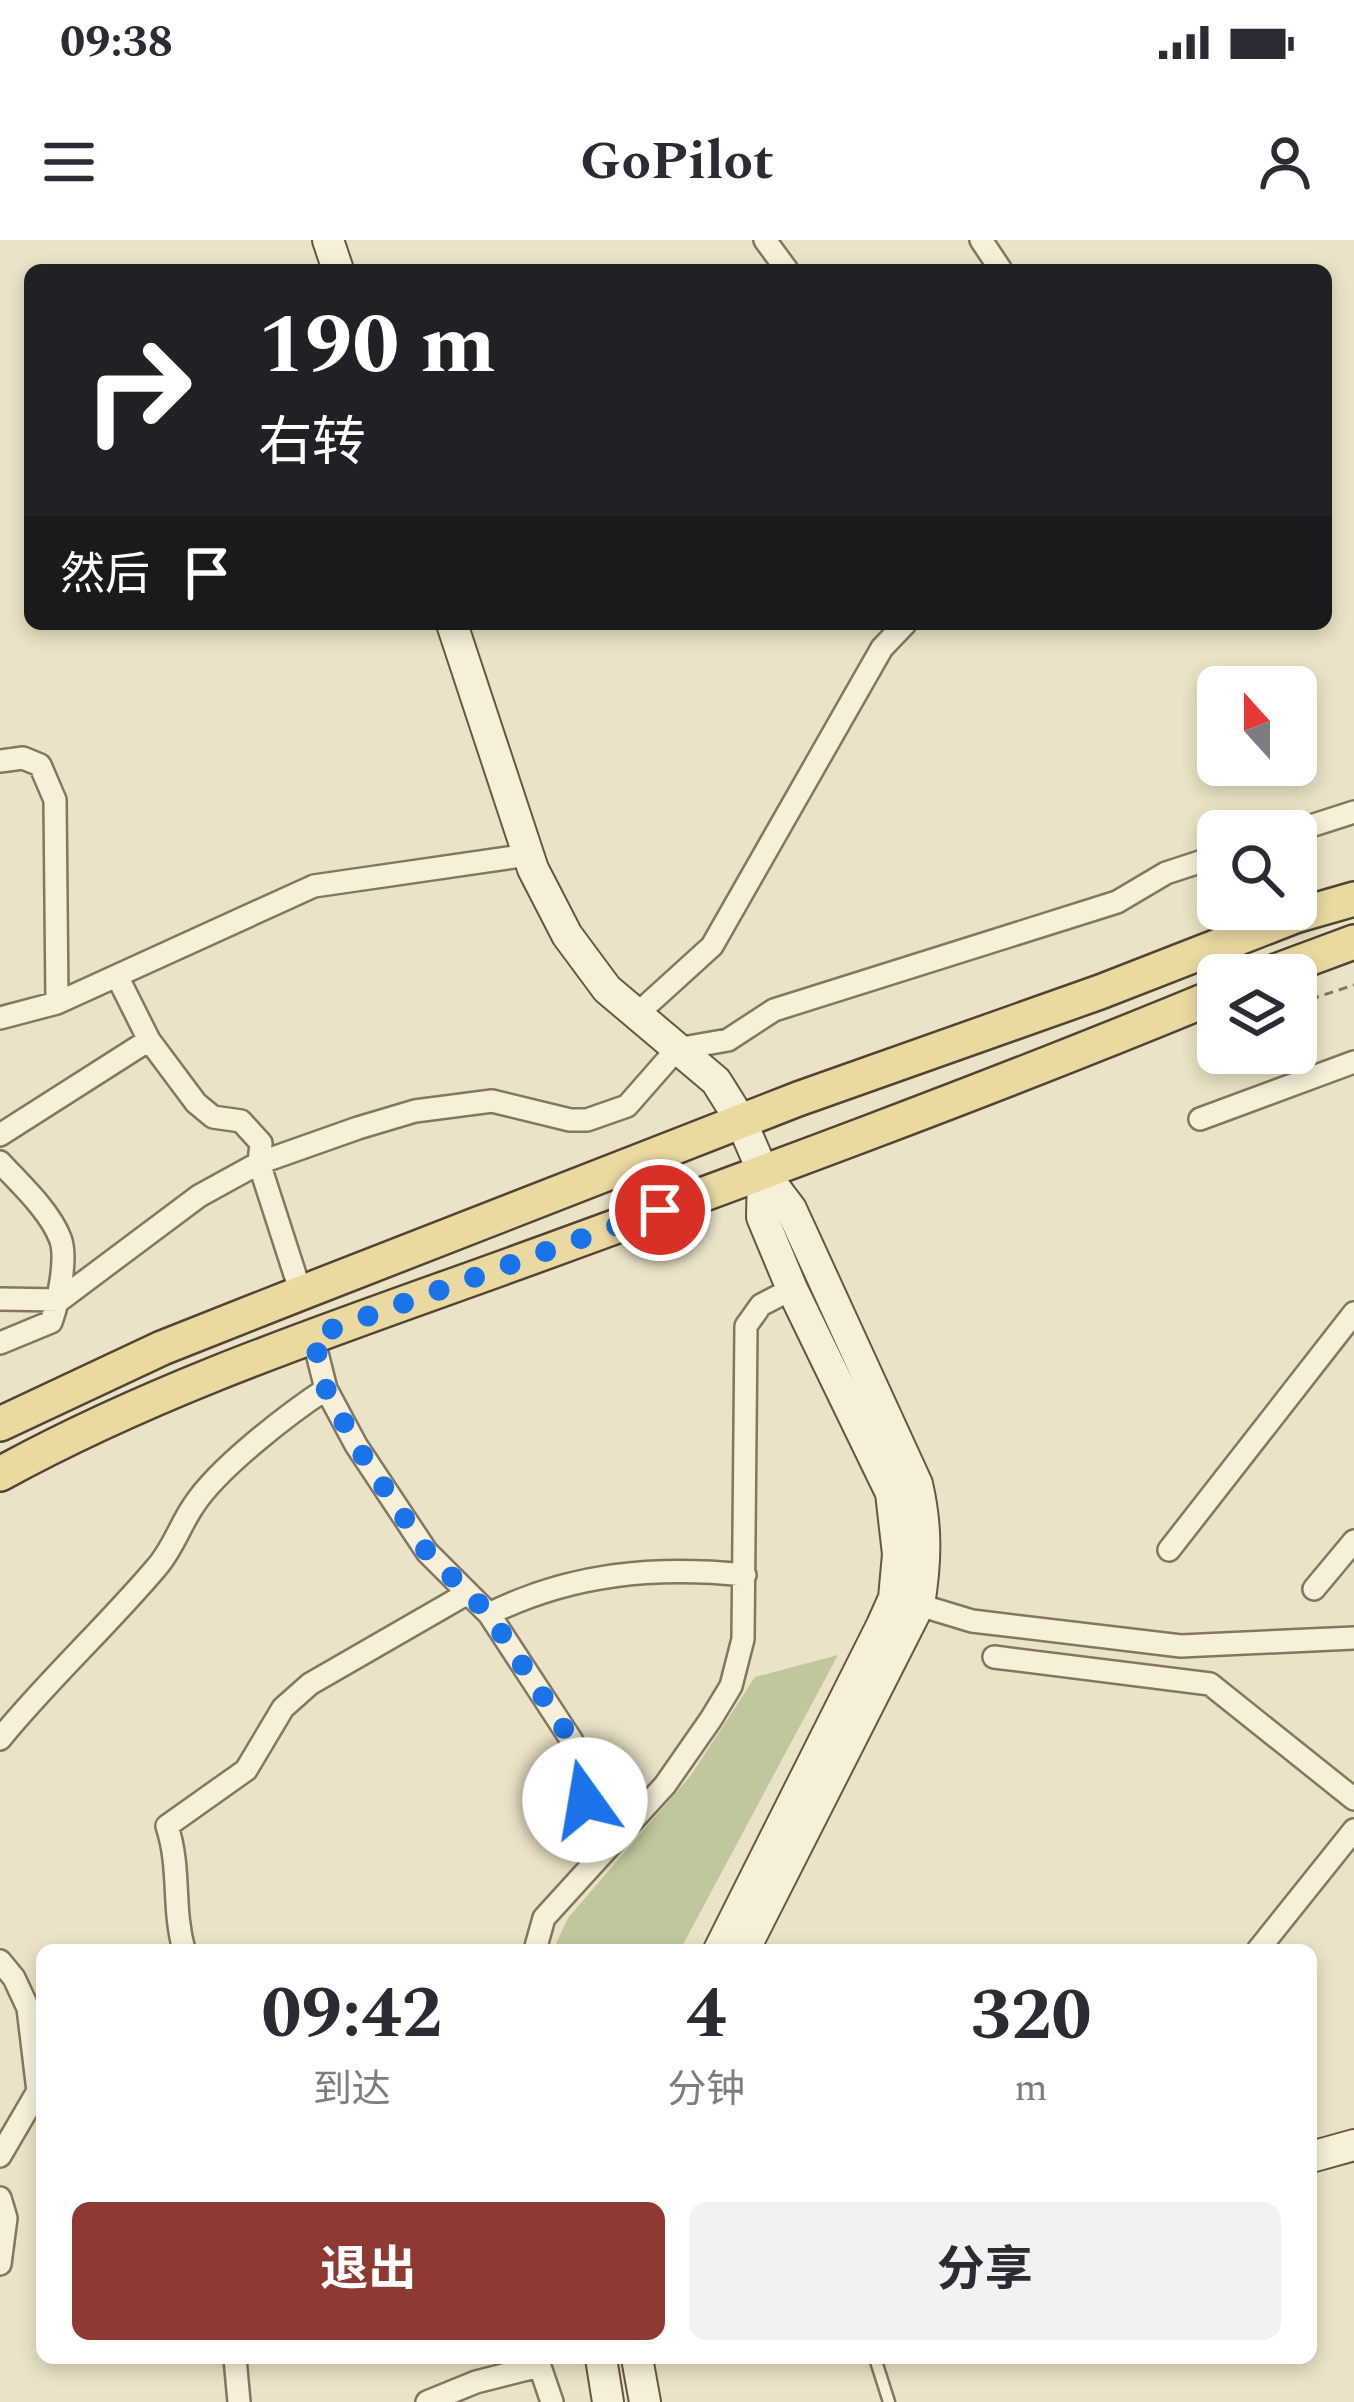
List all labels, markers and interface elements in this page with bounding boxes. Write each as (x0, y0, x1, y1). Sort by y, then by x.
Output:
text: 09:38 (60, 8, 173, 77)
text: GoPilot (580, 121, 774, 203)
icon: menu (36, 129, 102, 195)
icon: person (1252, 129, 1318, 195)
text: 190 m (258, 282, 496, 410)
icon: right (60, 312, 216, 468)
text: 右转 (258, 403, 366, 485)
icon: arrive (174, 540, 240, 606)
text: 然后 (60, 541, 150, 610)
north arrow (1197, 666, 1317, 786)
map controls (1197, 666, 1317, 1074)
button: search (1197, 810, 1317, 930)
button: layers (1197, 954, 1317, 1074)
pin (609, 1159, 711, 1261)
icon: arrive (627, 1177, 693, 1243)
position arrow (522, 1737, 648, 1863)
text: 09:42 (261, 1960, 442, 2069)
text: 4 (686, 1960, 727, 2069)
text: 320 (971, 1962, 1092, 2071)
text: m (1014, 2059, 1048, 2118)
text: 到达 (313, 2061, 391, 2120)
text: 分钟 (667, 2061, 745, 2120)
button: 退出 (72, 2202, 665, 2340)
button: 分享 (689, 2202, 1281, 2340)

